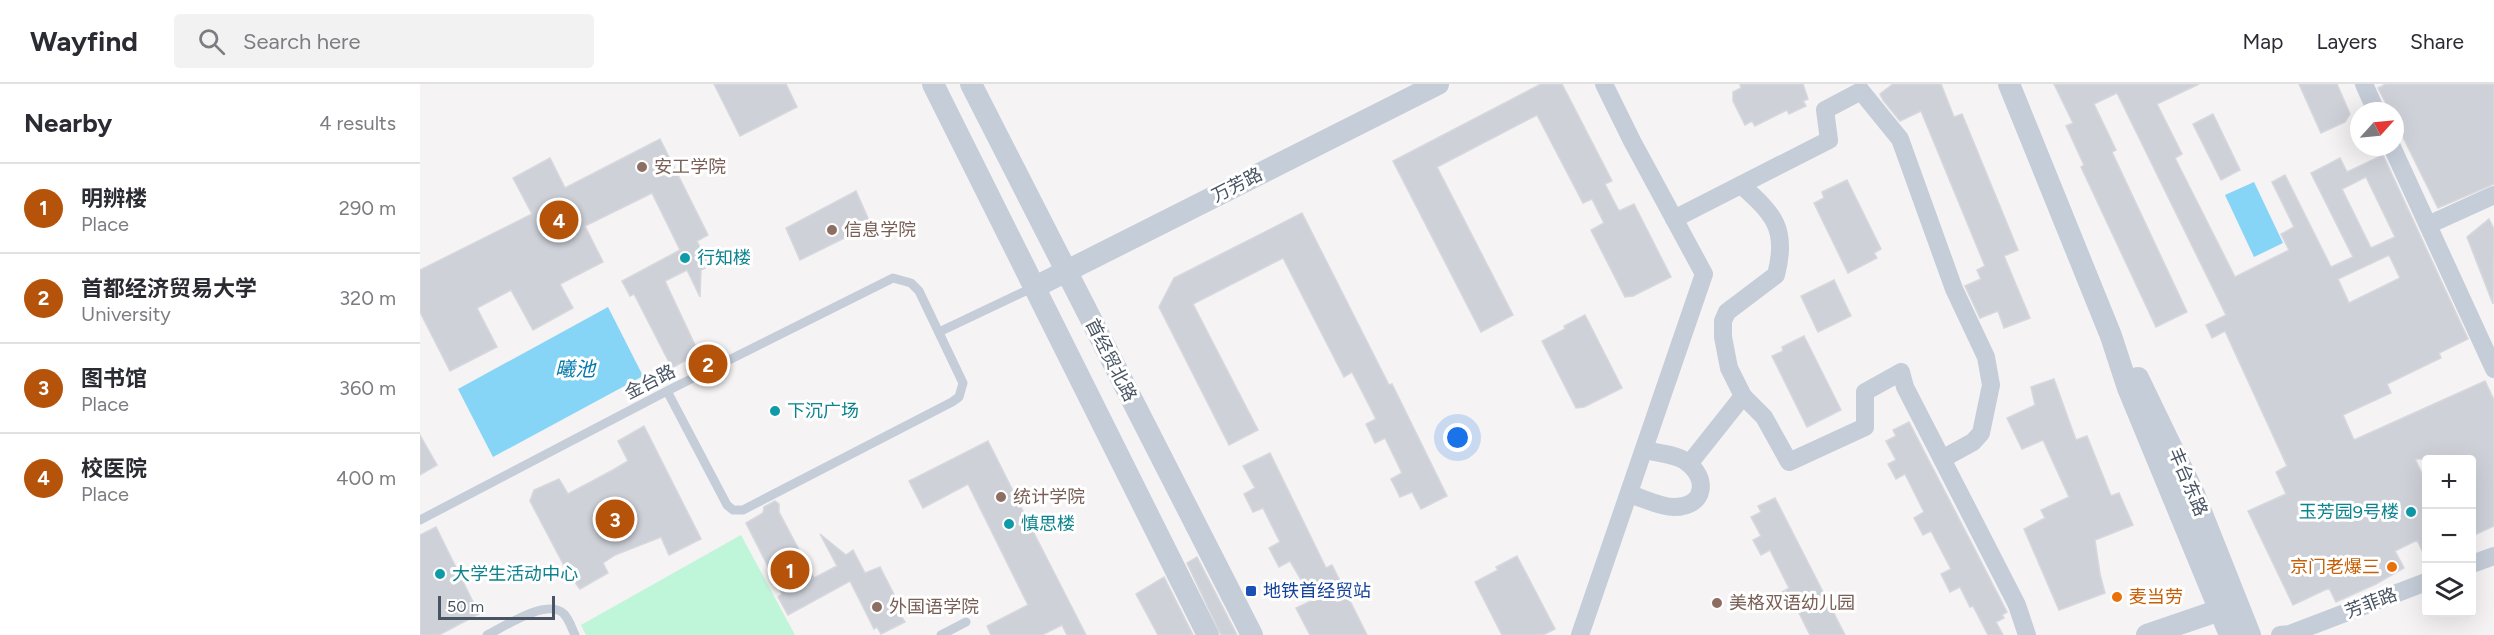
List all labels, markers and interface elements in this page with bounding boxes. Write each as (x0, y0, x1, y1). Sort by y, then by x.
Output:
search box (174, 14, 594, 68)
text: Wayfind (30, 24, 138, 58)
icon: search (195, 25, 228, 58)
text: Search here (243, 28, 361, 55)
text: Map (2243, 29, 2283, 54)
text: Layers (2316, 29, 2377, 54)
text: Share (2410, 29, 2464, 54)
north arrow (2350, 102, 2404, 156)
text: Nearby (24, 107, 112, 139)
text: 4 results (319, 111, 396, 135)
place label: 安工学院 (654, 156, 726, 178)
marker: 安工学院 (635, 160, 649, 174)
street label: 万芳路 (1208, 163, 1266, 207)
text: 明辨楼 (81, 185, 147, 212)
text: 1 (39, 196, 48, 220)
text: 290 m (339, 196, 396, 220)
pin: 4 (540, 198, 578, 242)
text: Place (81, 212, 129, 236)
place label: 信息学院 (844, 219, 916, 241)
marker: 信息学院 (825, 223, 839, 237)
place label: 行知楼 (697, 247, 751, 269)
marker: 行知楼 (678, 251, 692, 265)
text: 首都经济贸易大学 (81, 275, 257, 302)
text: 2 (38, 286, 49, 310)
text: 320 m (339, 286, 396, 310)
text: University (81, 302, 171, 326)
street label: 首经贸北路 (1081, 315, 1141, 405)
pin: 2 (688, 342, 728, 386)
water label: 曦池 (555, 357, 597, 381)
street label: 金台路 (621, 360, 679, 404)
text: 图书馆 (81, 365, 147, 392)
text: 3 (38, 376, 49, 400)
text: 360 m (339, 376, 396, 400)
text: Place (81, 392, 129, 416)
place label: 下沉广场 (787, 400, 859, 422)
marker: 下沉广场 (768, 404, 782, 418)
your location (1443, 423, 1472, 452)
street label: 丰台东路 (2164, 445, 2212, 519)
text: 校医院 (81, 455, 147, 482)
map controls (2422, 455, 2476, 617)
button: + (2422, 455, 2476, 509)
text: 4 (37, 466, 50, 490)
text: 400 m (336, 466, 396, 490)
text: Place (81, 482, 129, 506)
place label: 统计学院 (1013, 486, 1085, 508)
marker: 统计学院 (994, 490, 1008, 504)
pin: 3 (596, 496, 634, 542)
place label: 玉芳园9号楼 (2299, 501, 2399, 523)
marker: 玉芳园9号楼 (2404, 505, 2418, 519)
button: − (2422, 509, 2476, 563)
place label: 慎思楼 (1021, 513, 1075, 535)
marker: 慎思楼 (1002, 517, 1016, 531)
pin: 1 (770, 548, 809, 592)
place label: 京门老爆三 (2290, 556, 2380, 578)
marker: 京门老爆三 (2385, 560, 2399, 574)
place label: 大学生活动中心 (452, 563, 578, 585)
button: layers (2422, 563, 2476, 617)
marker: 大学生活动中心 (433, 567, 447, 581)
place label: 地铁首经贸站 (1263, 580, 1371, 602)
street label: 芳菲路 (2342, 583, 2400, 623)
marker: 地铁首经贸站 (1244, 584, 1258, 598)
place label: 麦当劳 (2129, 586, 2183, 608)
marker: 麦当劳 (2110, 590, 2124, 604)
place label: 美格双语幼儿园 (1729, 592, 1855, 614)
scale bar (438, 593, 555, 620)
place label: 外国语学院 (889, 596, 979, 618)
marker: 美格双语幼儿园 (1710, 596, 1724, 610)
text: 50 m (447, 597, 484, 616)
marker: 外国语学院 (870, 600, 884, 614)

